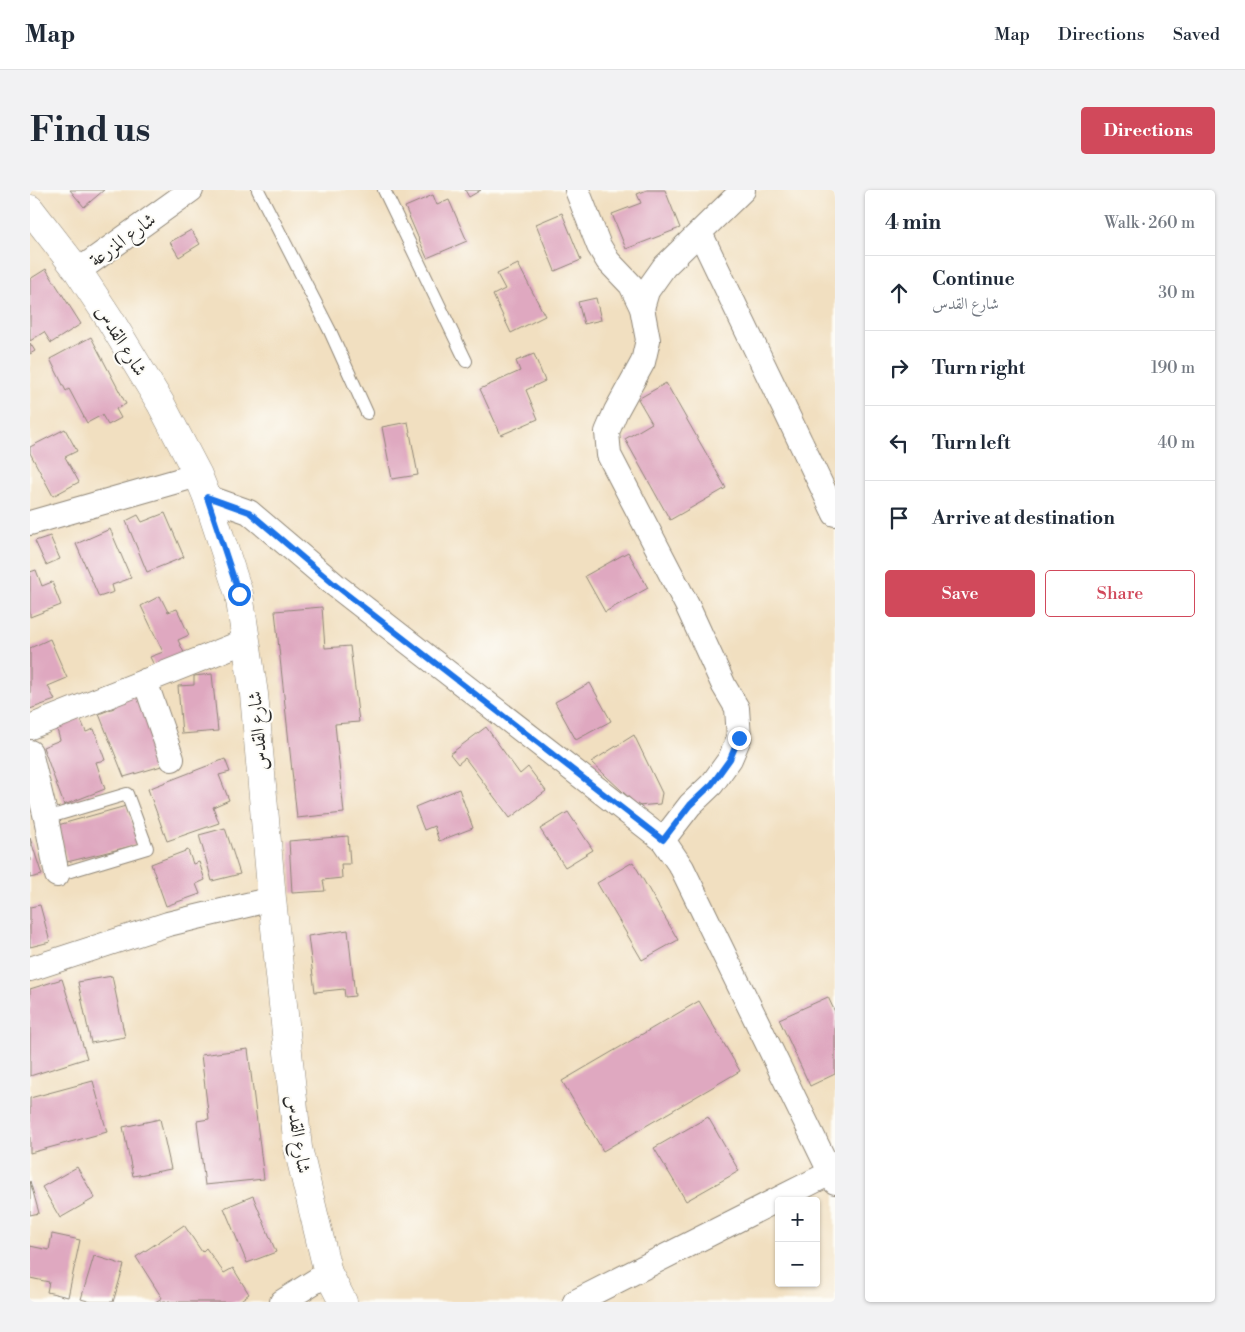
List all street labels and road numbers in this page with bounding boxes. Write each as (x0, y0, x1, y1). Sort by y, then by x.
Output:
street label: شارع المزرعة (85, 208, 162, 274)
street label: شارع القدس (87, 301, 152, 382)
street label: شارع القدس (243, 690, 276, 771)
street label: شارع القدس (277, 1093, 316, 1176)

